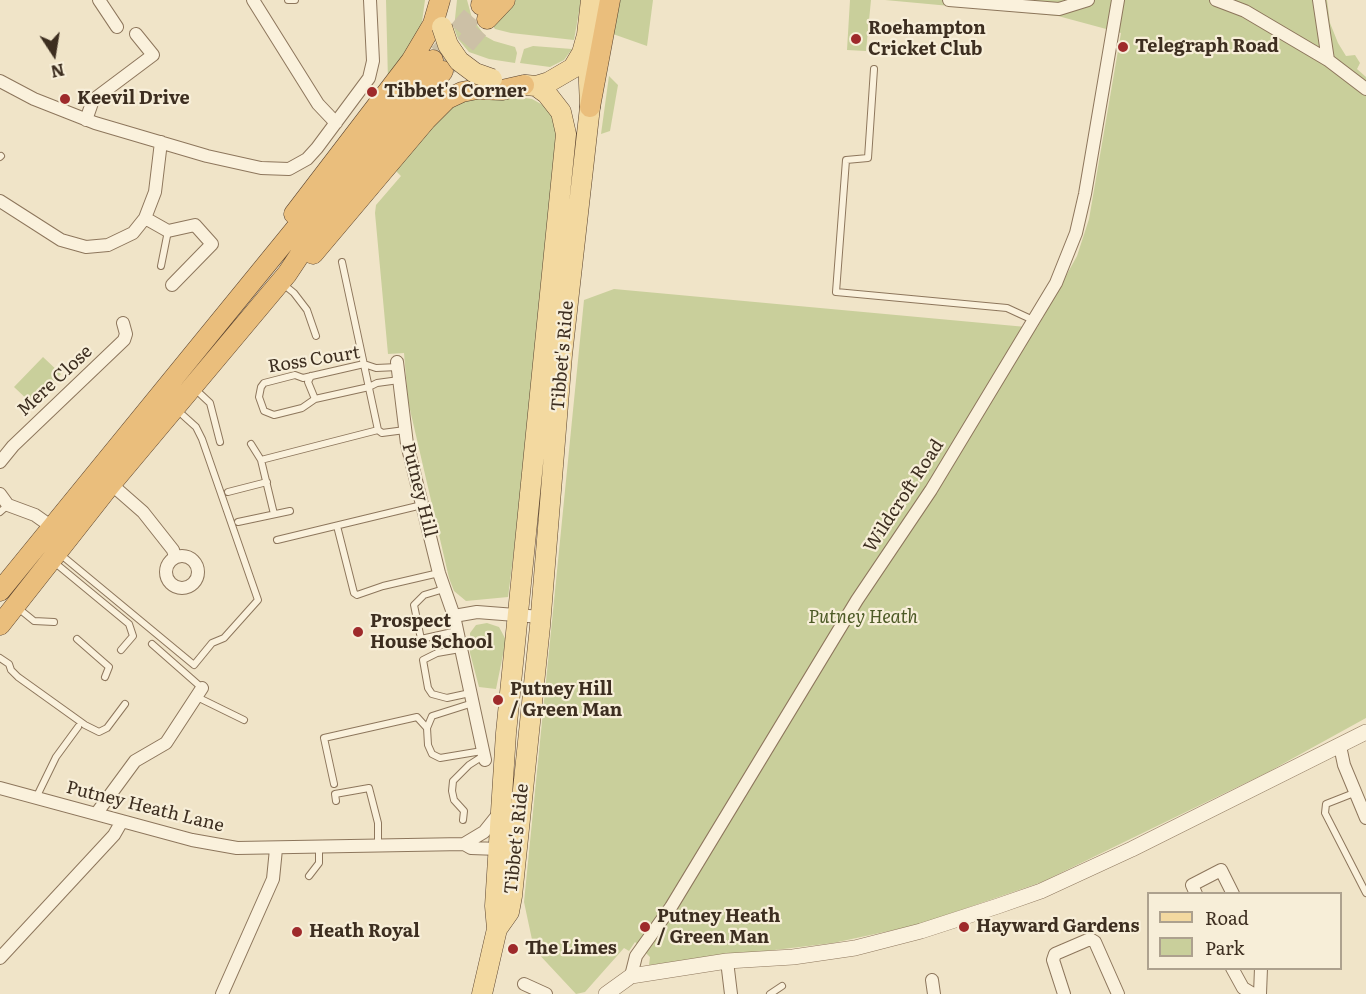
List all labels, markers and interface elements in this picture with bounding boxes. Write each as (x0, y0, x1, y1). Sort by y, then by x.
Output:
place label: Roehampton Cricket Club (868, 18, 986, 60)
north arrow (24, 24, 84, 84)
marker: Roehampton Cricket Club (849, 32, 863, 46)
place label: Telegraph Road (1135, 36, 1279, 58)
marker: Telegraph Road (1116, 40, 1130, 54)
text: N (49, 58, 67, 85)
place label: Tibbet's Corner (384, 81, 527, 103)
marker: Tibbet's Corner (365, 85, 379, 99)
place label: Keevil Drive (77, 88, 190, 110)
marker: Keevil Drive (58, 92, 72, 106)
street label: Tibbet's Ride (547, 300, 579, 412)
street label: Mere Close (13, 341, 97, 421)
street label: Ross Court (266, 342, 362, 378)
street label: Wildcroft Road (859, 435, 949, 557)
street label: Putney Hill (397, 441, 441, 539)
park label: Putney Heath (808, 607, 918, 629)
place label: Prospect House School (370, 611, 493, 654)
marker: Prospect House School (351, 625, 365, 639)
place label: Putney Hill / Green Man (510, 679, 622, 722)
marker: Putney Hill / Green Man (491, 693, 505, 707)
street label: Putney Heath Lane (64, 777, 226, 837)
street label: Tibbet's Ride (500, 783, 534, 895)
legend (1147, 892, 1342, 970)
text: Road (1205, 904, 1249, 931)
place label: Putney Heath / Green Man (657, 906, 781, 948)
place label: Hayward Gardens (976, 916, 1140, 938)
marker: Putney Heath / Green Man (638, 920, 652, 934)
marker: Hayward Gardens (957, 920, 971, 934)
place label: Heath Royal (309, 921, 420, 943)
marker: Heath Royal (290, 925, 304, 939)
text: Park (1205, 934, 1244, 961)
place label: The Limes (525, 938, 617, 960)
marker: The Limes (506, 942, 520, 956)

